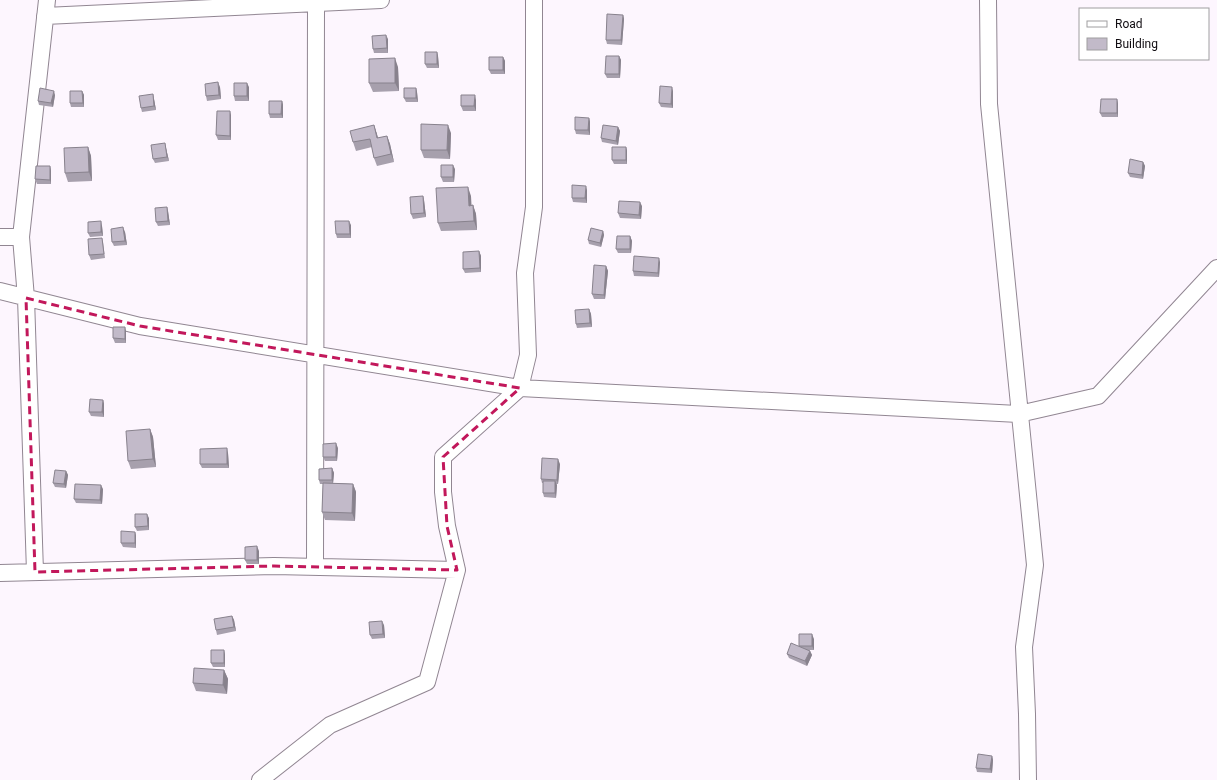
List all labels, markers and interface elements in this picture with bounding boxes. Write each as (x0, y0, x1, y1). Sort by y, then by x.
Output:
legend (1079, 8, 1209, 60)
text: Road (1115, 17, 1143, 31)
text: Building (1115, 37, 1158, 51)

